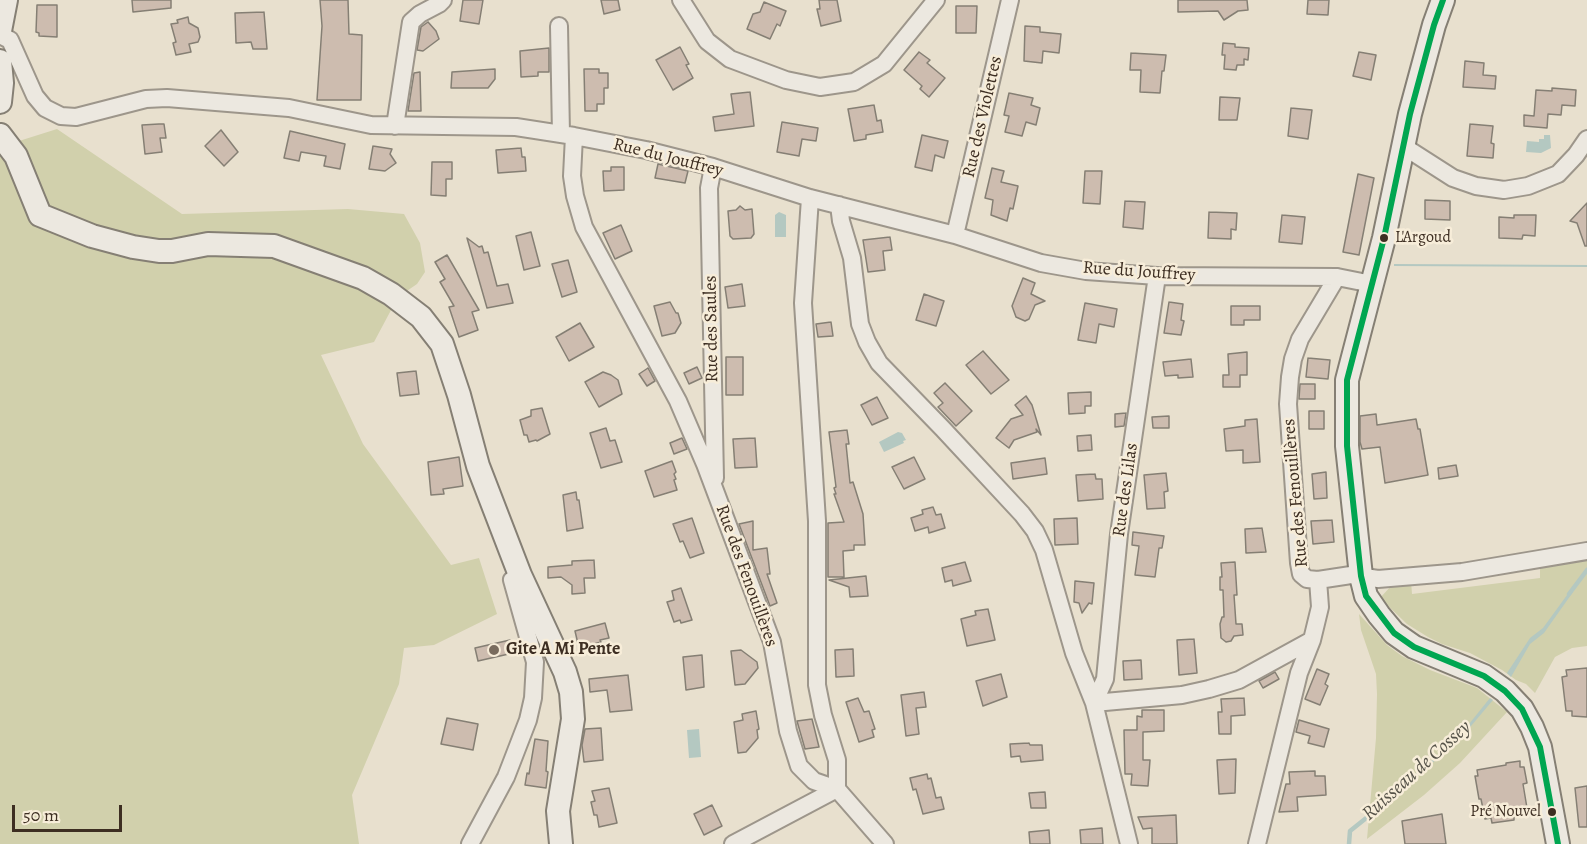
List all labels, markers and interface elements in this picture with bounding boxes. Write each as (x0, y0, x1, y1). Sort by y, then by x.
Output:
street label: Rue des Violettes (958, 54, 1008, 180)
street label: Rue du Jouffrey (611, 134, 725, 182)
place label: L'Argoud (1395, 228, 1451, 248)
marker: L'Argoud (1378, 232, 1390, 244)
street label: Rue du Jouffrey (1082, 257, 1196, 287)
street label: Rue des Saules (700, 275, 724, 383)
street label: Rue des Fenouillères (1279, 418, 1313, 568)
street label: Rue des Lilas (1109, 442, 1143, 538)
street label: Rue des Fenouillères (710, 502, 782, 650)
place label: Gite A Mi Pente (506, 639, 620, 661)
marker: Gite A Mi Pente (487, 643, 501, 657)
water label: Ruisseau de Cossey (1358, 716, 1476, 826)
scale bar (15, 793, 124, 831)
place label: Pré Nouvel (1470, 802, 1541, 822)
text: 50 m (23, 803, 59, 827)
marker: Pré Nouvel (1546, 806, 1558, 818)

